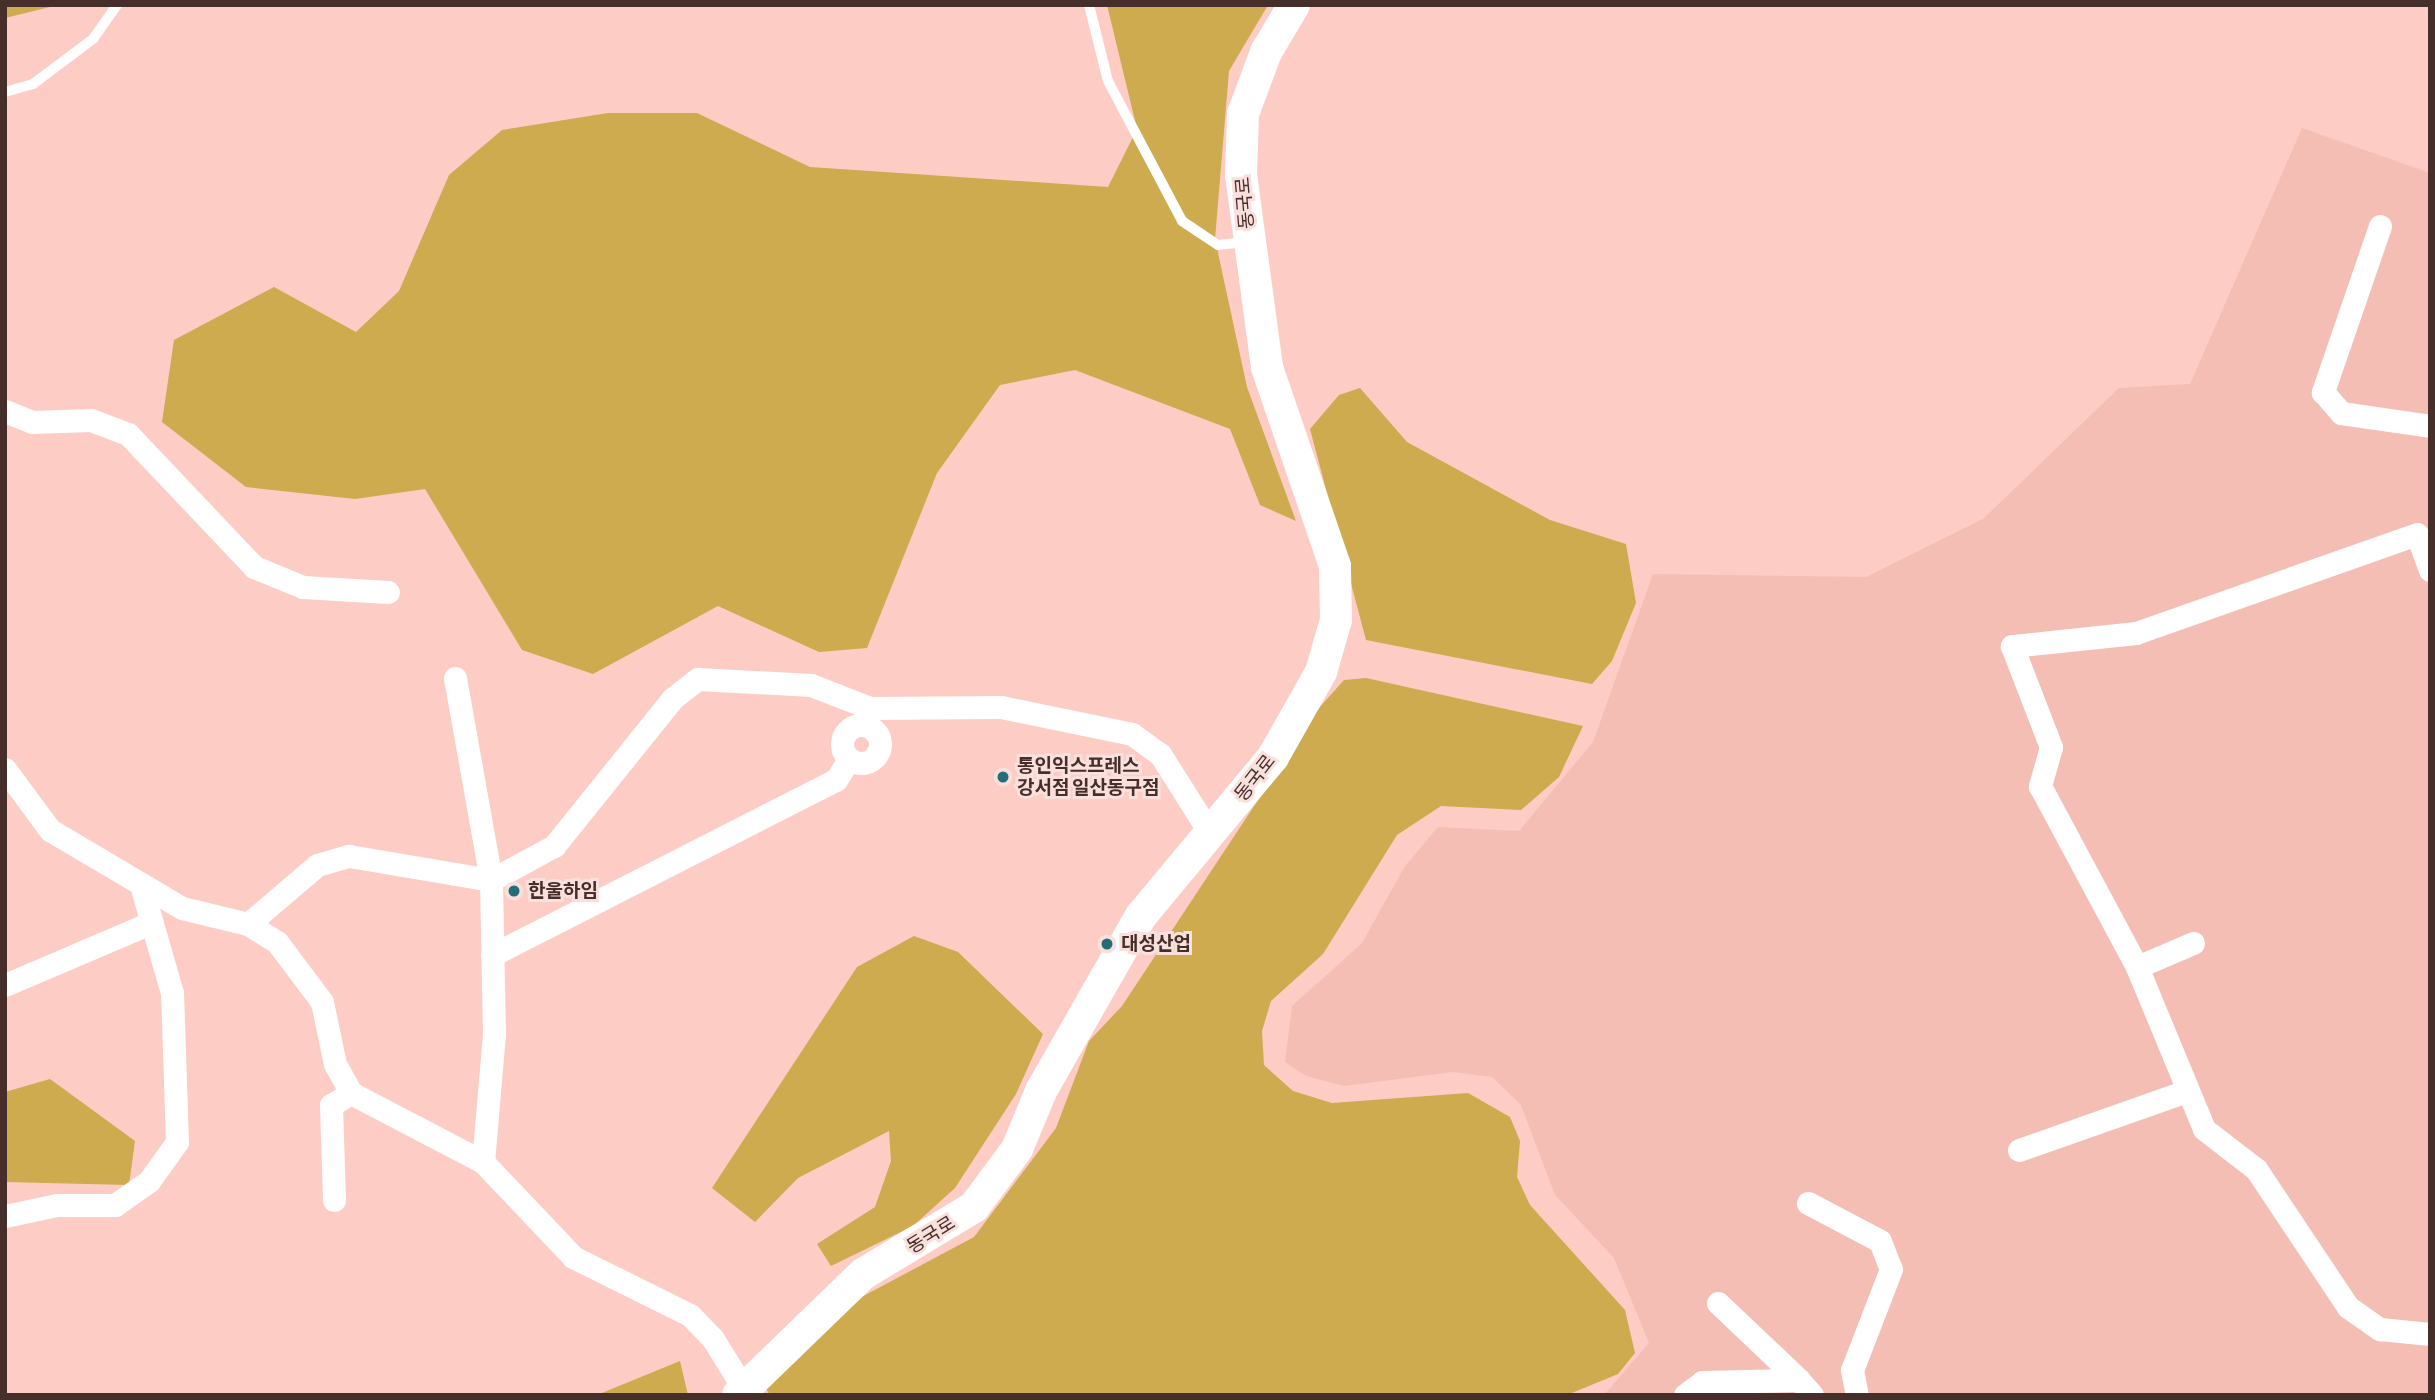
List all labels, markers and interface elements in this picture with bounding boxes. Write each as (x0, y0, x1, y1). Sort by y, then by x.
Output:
street label: 동국로 (1231, 176, 1259, 230)
street label: 동국로 (1230, 750, 1280, 806)
place label: 통인익스프레스 강서점 일산동구점 (1017, 755, 1159, 799)
marker: 통인익스프레스 강서점 일산동구점 (995, 769, 1011, 785)
place label: 한울하임 (528, 880, 598, 902)
marker: 한울하임 (506, 883, 522, 899)
place label: 대성산업 (1121, 933, 1191, 955)
marker: 대성산업 (1099, 936, 1115, 952)
street label: 동국로 (903, 1211, 959, 1259)

